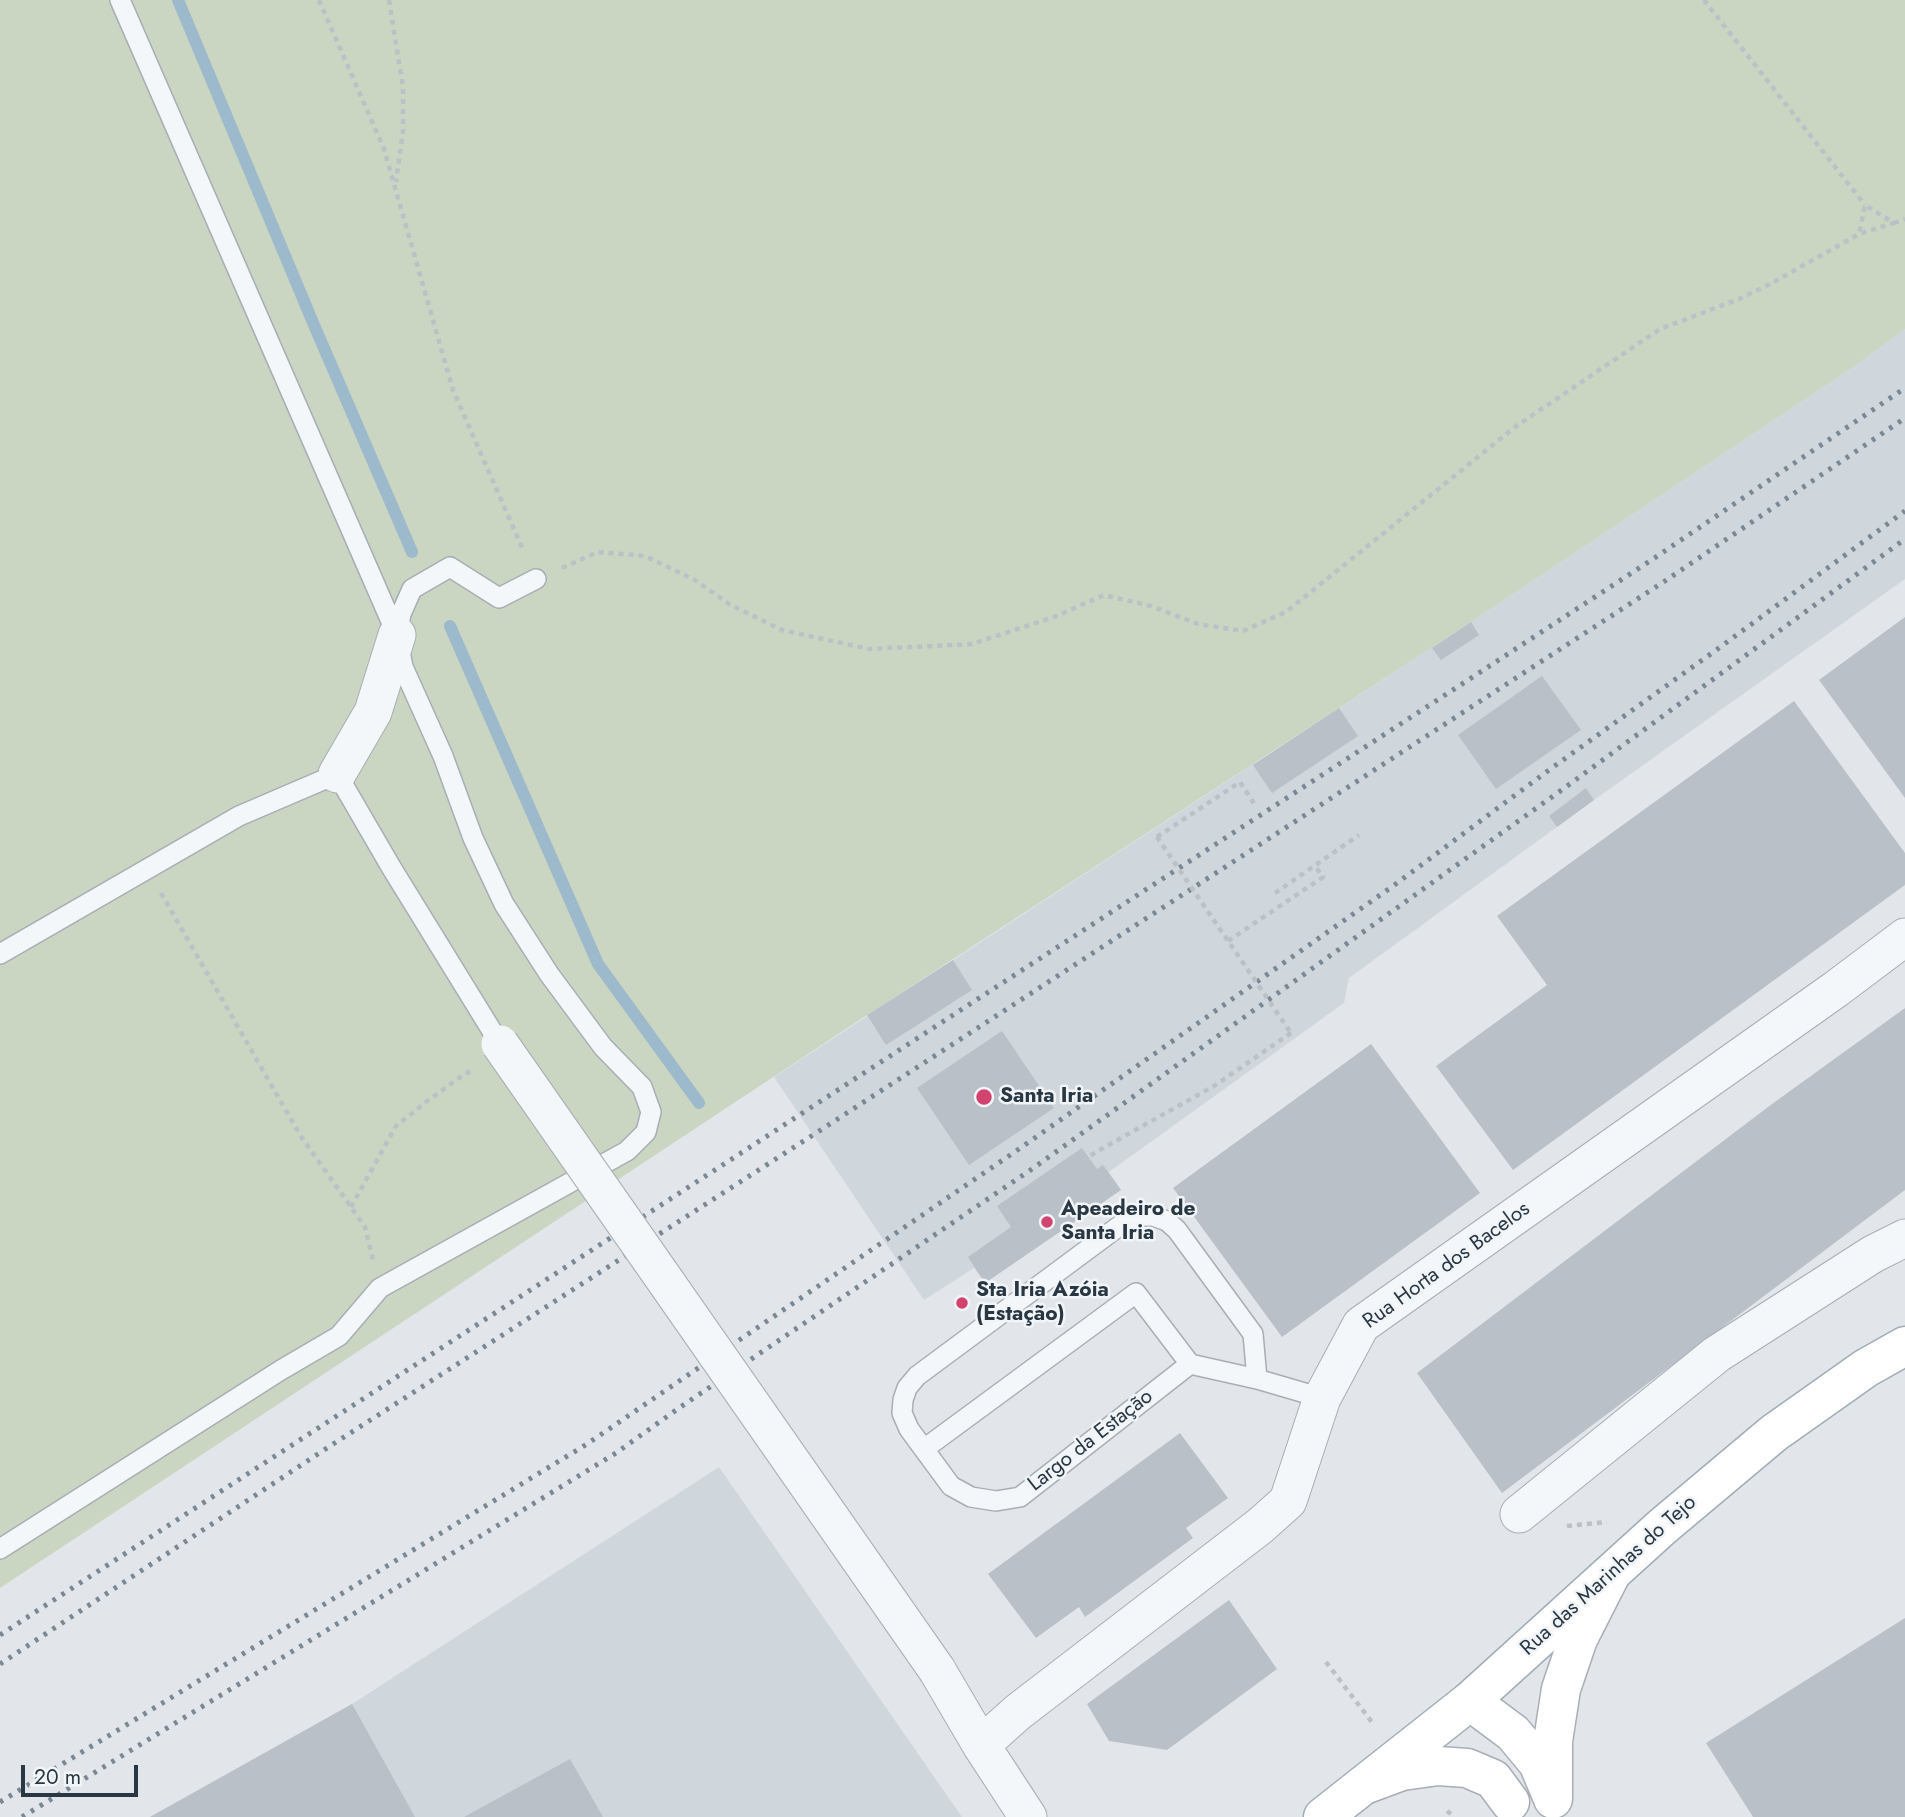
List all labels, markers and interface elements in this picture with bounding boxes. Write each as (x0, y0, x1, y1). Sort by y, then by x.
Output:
place label: Santa Iria (1000, 1084, 1093, 1110)
marker: Santa Iria (974, 1087, 994, 1107)
place label: Apeadeiro de Santa Iria (1061, 1197, 1196, 1247)
street label: Rua Horta dos Bacelos (1359, 1197, 1535, 1335)
marker: Apeadeiro de Santa Iria (1039, 1214, 1055, 1230)
place label: Sta Iria Azóia (Estação) (976, 1278, 1109, 1328)
marker: Sta Iria Azóia (Estação) (954, 1295, 970, 1311)
street label: Largo da Estação (1024, 1384, 1158, 1498)
street label: Rua das Marinhas do Tejo (1516, 1490, 1702, 1662)
scale bar (24, 1750, 142, 1794)
text: 20 m (34, 1762, 81, 1792)

